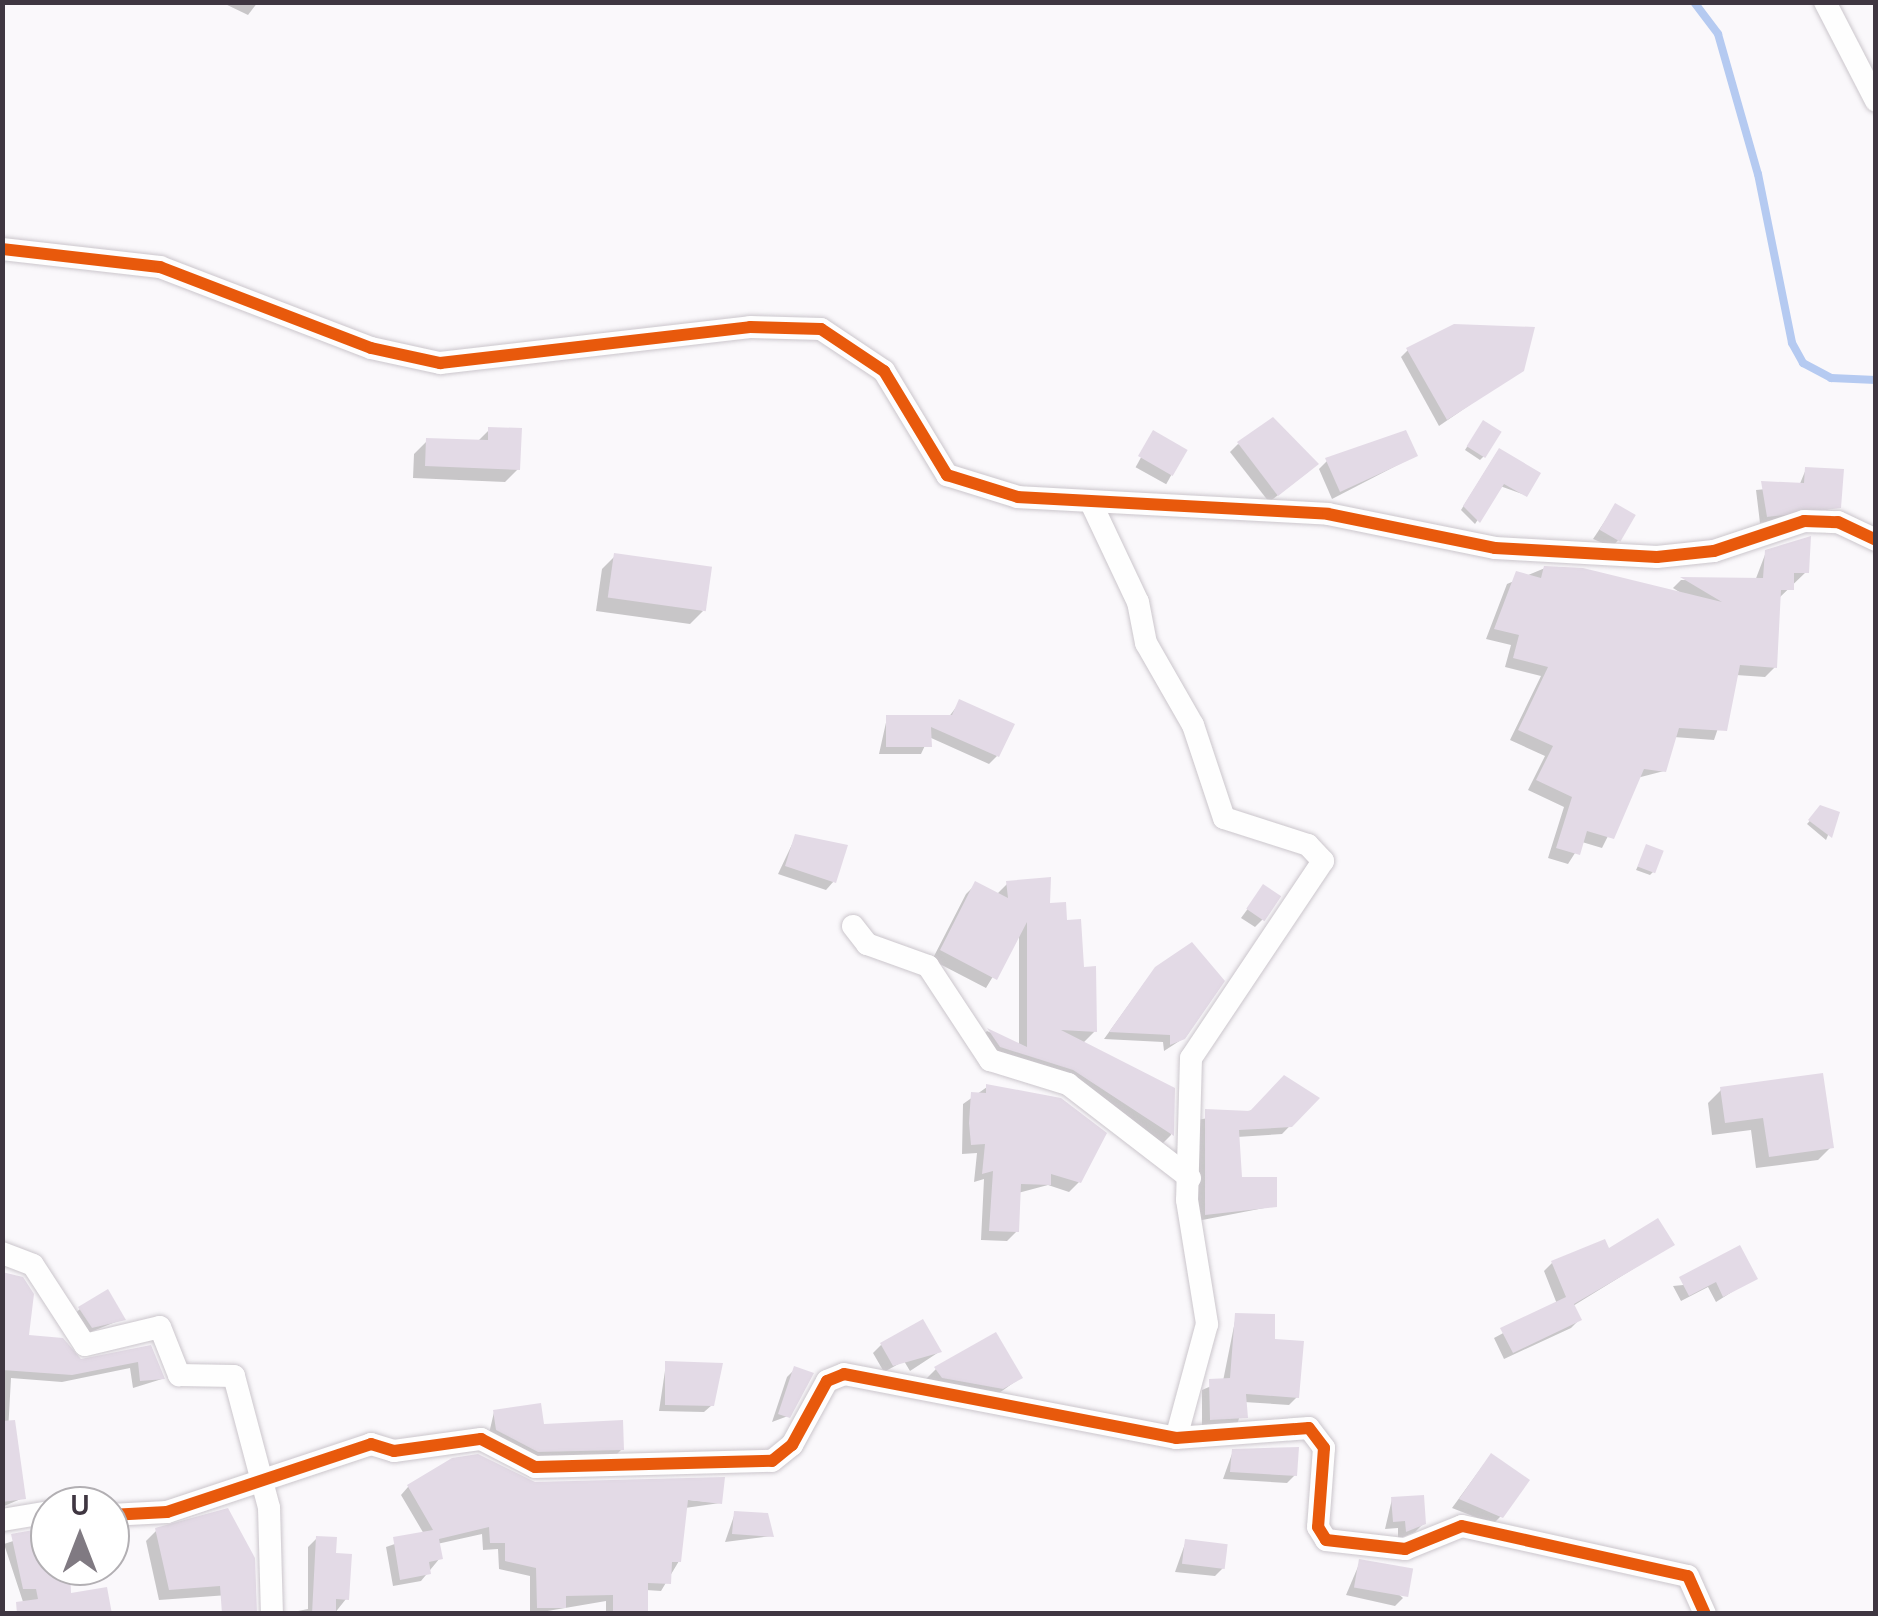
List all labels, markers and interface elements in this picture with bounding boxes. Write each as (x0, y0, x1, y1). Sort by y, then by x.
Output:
north arrow (30, 1486, 130, 1586)
text: U (70, 1490, 90, 1526)

